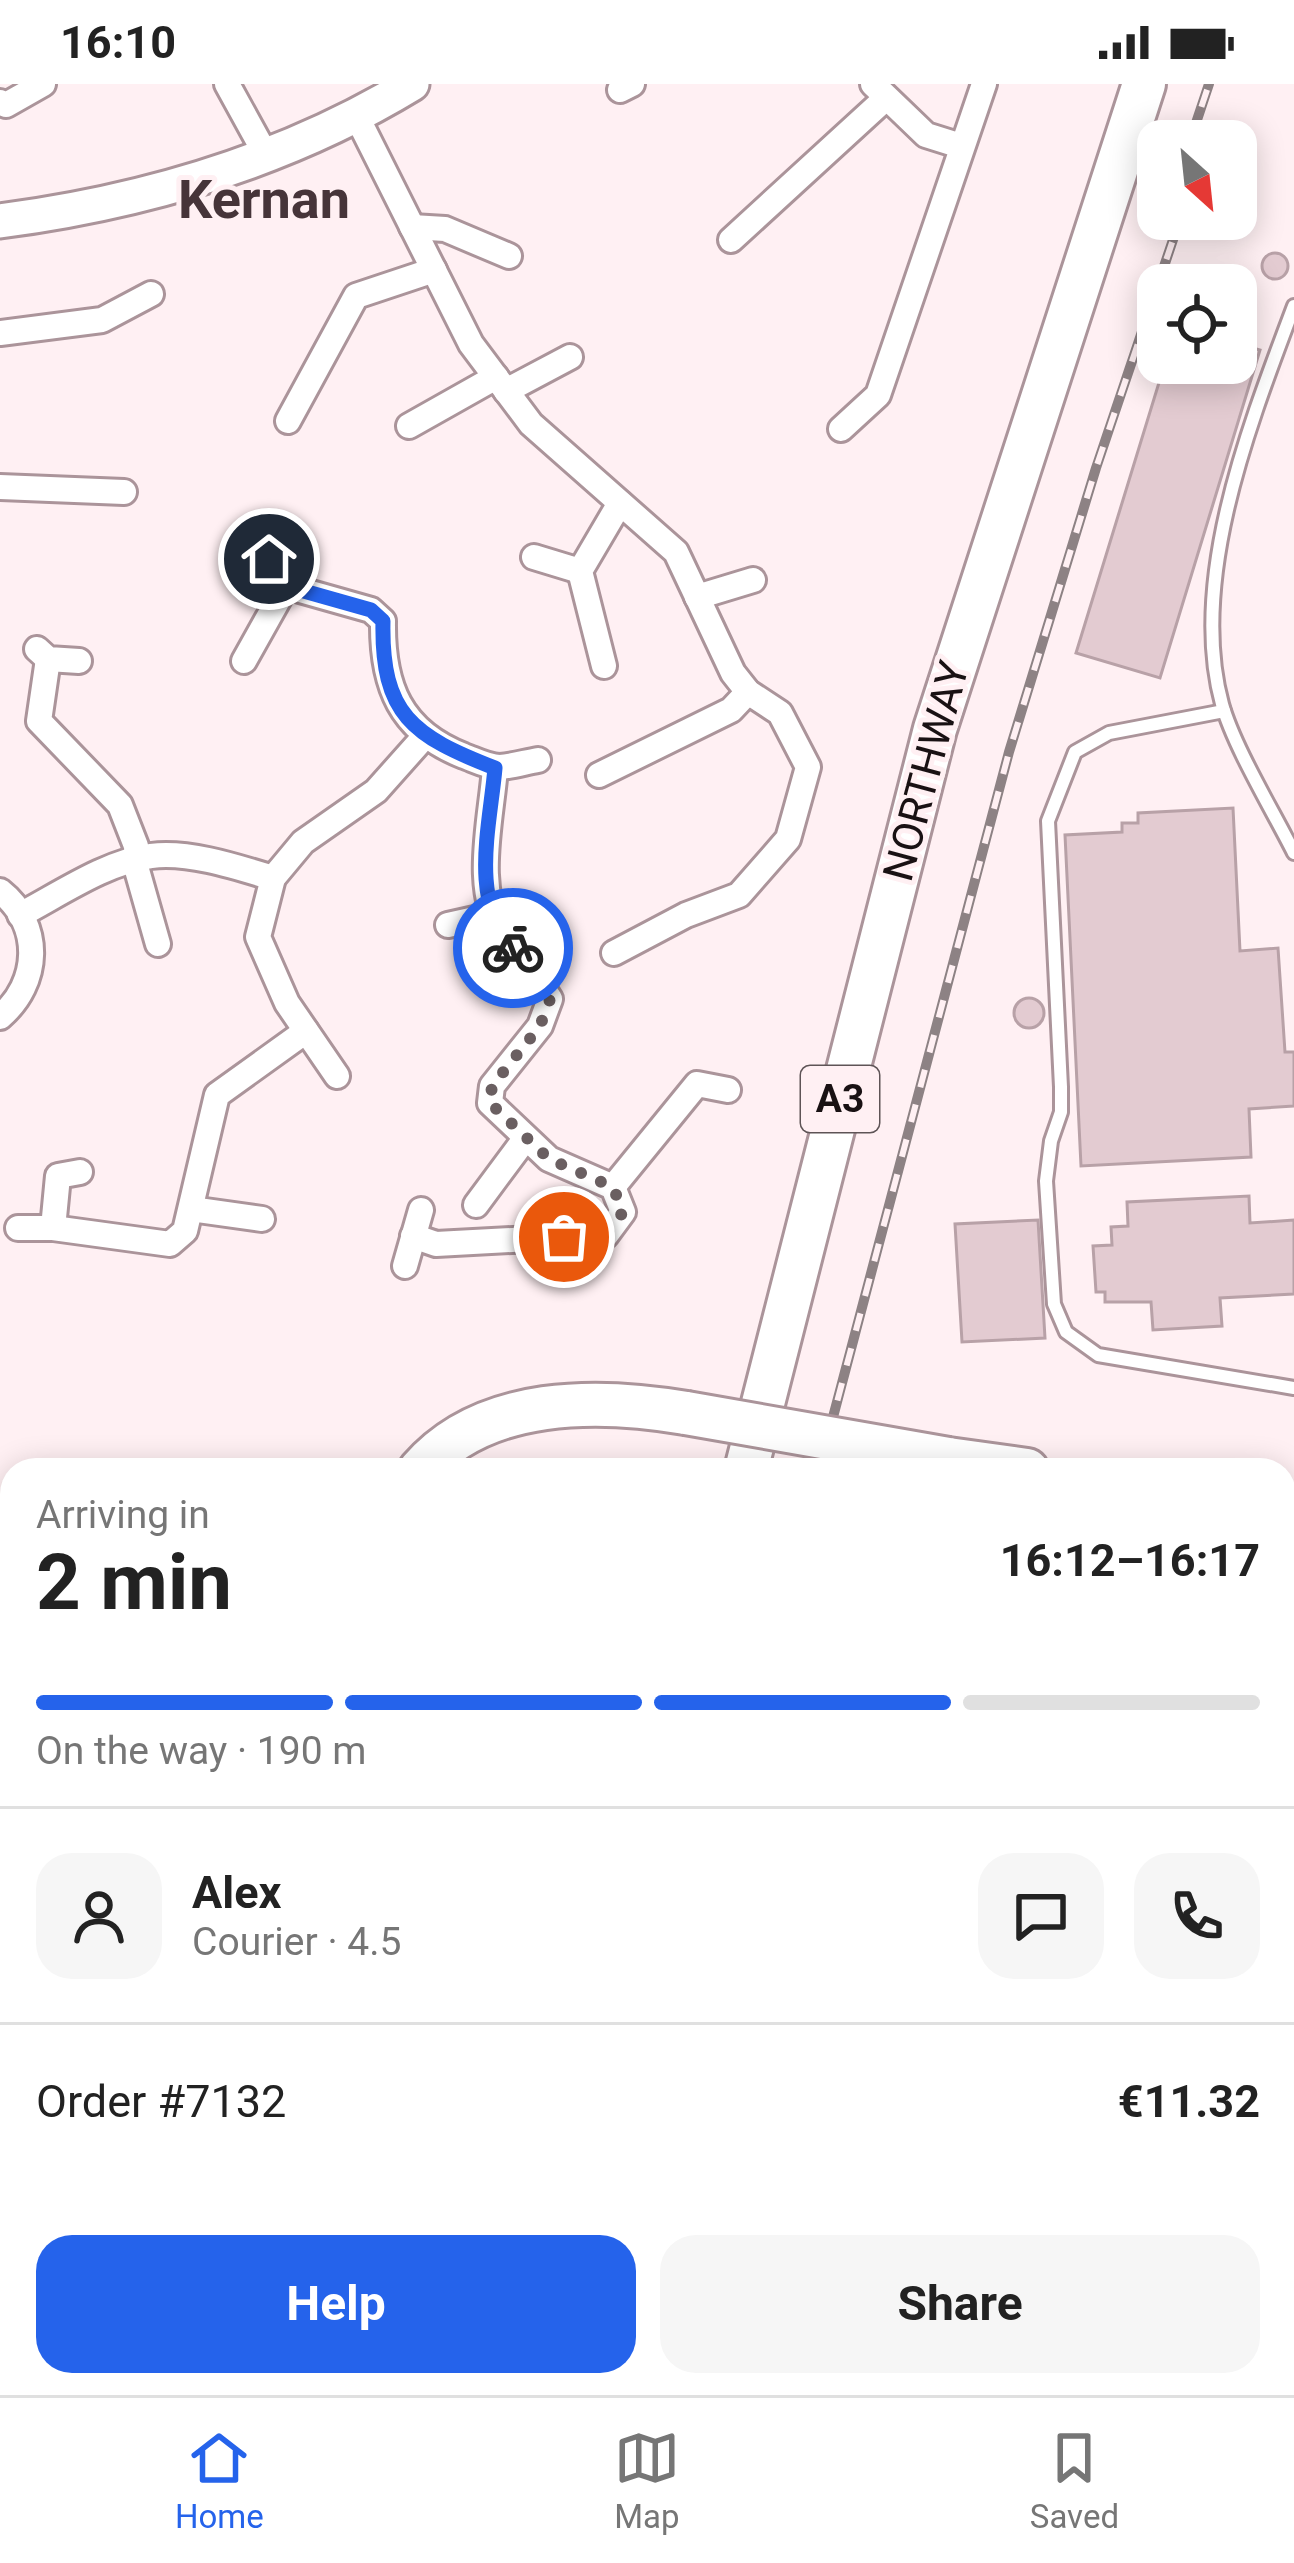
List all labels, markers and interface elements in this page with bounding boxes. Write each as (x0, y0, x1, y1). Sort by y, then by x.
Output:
text: 16:10 (60, 16, 176, 69)
north arrow (1137, 120, 1257, 240)
map controls (1137, 120, 1257, 384)
district label: Kernan (178, 168, 350, 231)
button: locate (1137, 264, 1257, 384)
pin (218, 508, 320, 610)
icon: home (236, 526, 302, 592)
street label: NORTHWAY (873, 656, 979, 886)
courier (453, 888, 573, 1008)
icon: bike (480, 915, 546, 981)
road number: A3 (801, 1066, 879, 1132)
pin (513, 1186, 615, 1288)
icon: bag (531, 1204, 597, 1270)
text: Arriving in (36, 1492, 210, 1538)
text: 16:12–16:17 (1000, 1534, 1260, 1587)
text: 2 min (36, 1537, 232, 1628)
text: On the way · 190 m (36, 1728, 367, 1774)
button: person (36, 1853, 162, 1979)
button: chat (978, 1853, 1104, 1979)
button: phone (1134, 1853, 1260, 1979)
text: Alex (192, 1866, 281, 1919)
text: Courier · 4.5 (192, 1919, 401, 1965)
text: Order #7132 (36, 2075, 286, 2128)
text: €11.32 (1118, 2075, 1260, 2128)
button: Help (36, 2235, 636, 2373)
button: Share (660, 2235, 1260, 2373)
tab: Home (175, 2425, 264, 2536)
tab: Map (614, 2425, 680, 2536)
tab: Saved (1030, 2425, 1119, 2536)

